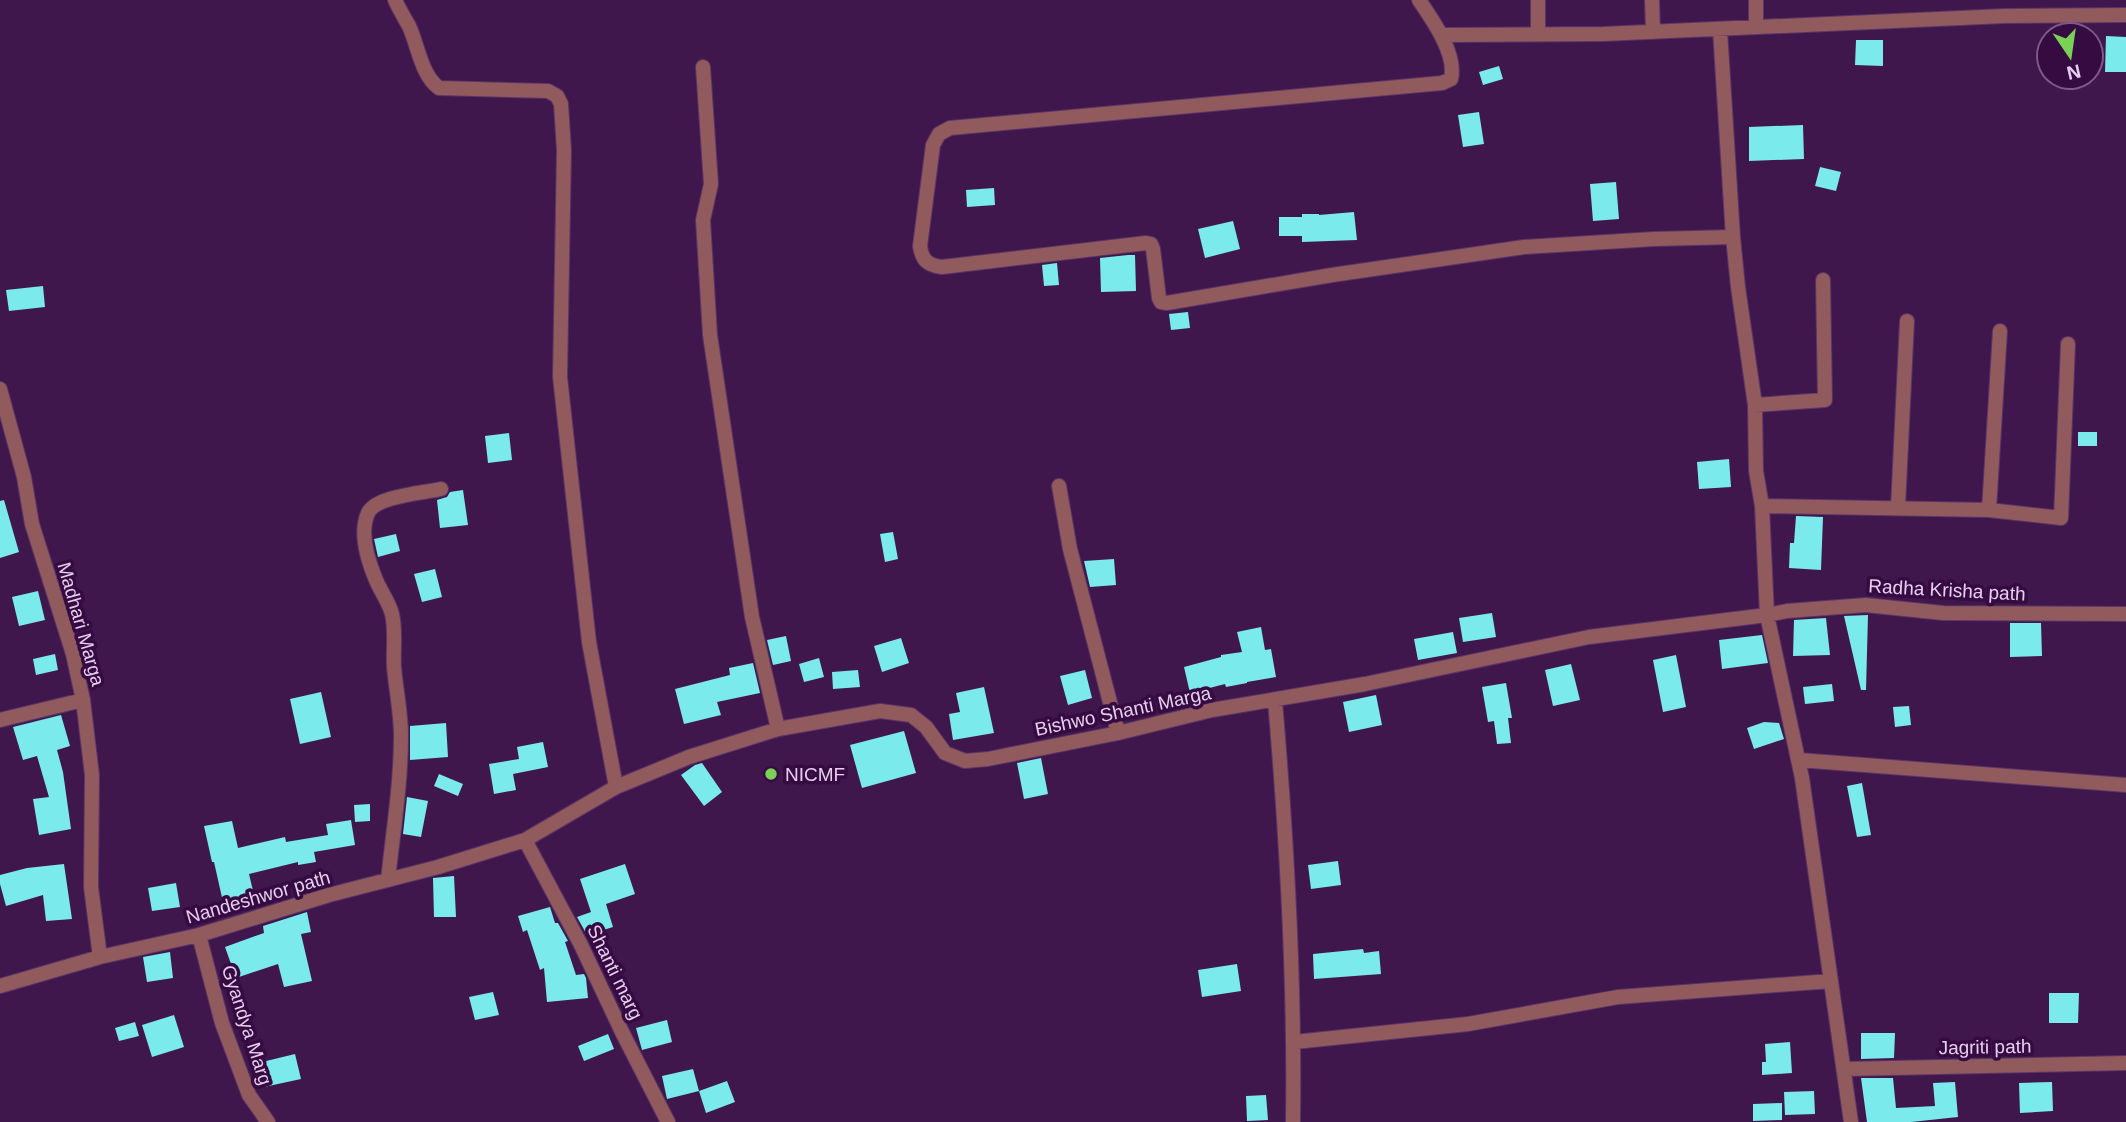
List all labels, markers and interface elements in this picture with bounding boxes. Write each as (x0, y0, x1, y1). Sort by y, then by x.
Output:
north arrow (2035, 21, 2105, 91)
text: N (2065, 60, 2083, 84)
street label: Madhari Marga (53, 560, 109, 689)
street label: Radha Krisha path (1868, 575, 2026, 605)
street label: Bishwo Shanti Marga (1033, 682, 1213, 740)
place label: NICMF (785, 764, 845, 785)
marker: NICMF (763, 766, 779, 782)
street label: Nandeshwor path (184, 866, 332, 928)
street label: Shanti marg (583, 921, 647, 1023)
street label: Gyandya Marg (218, 962, 276, 1088)
street label: Jagriti path (1938, 1036, 2032, 1058)

